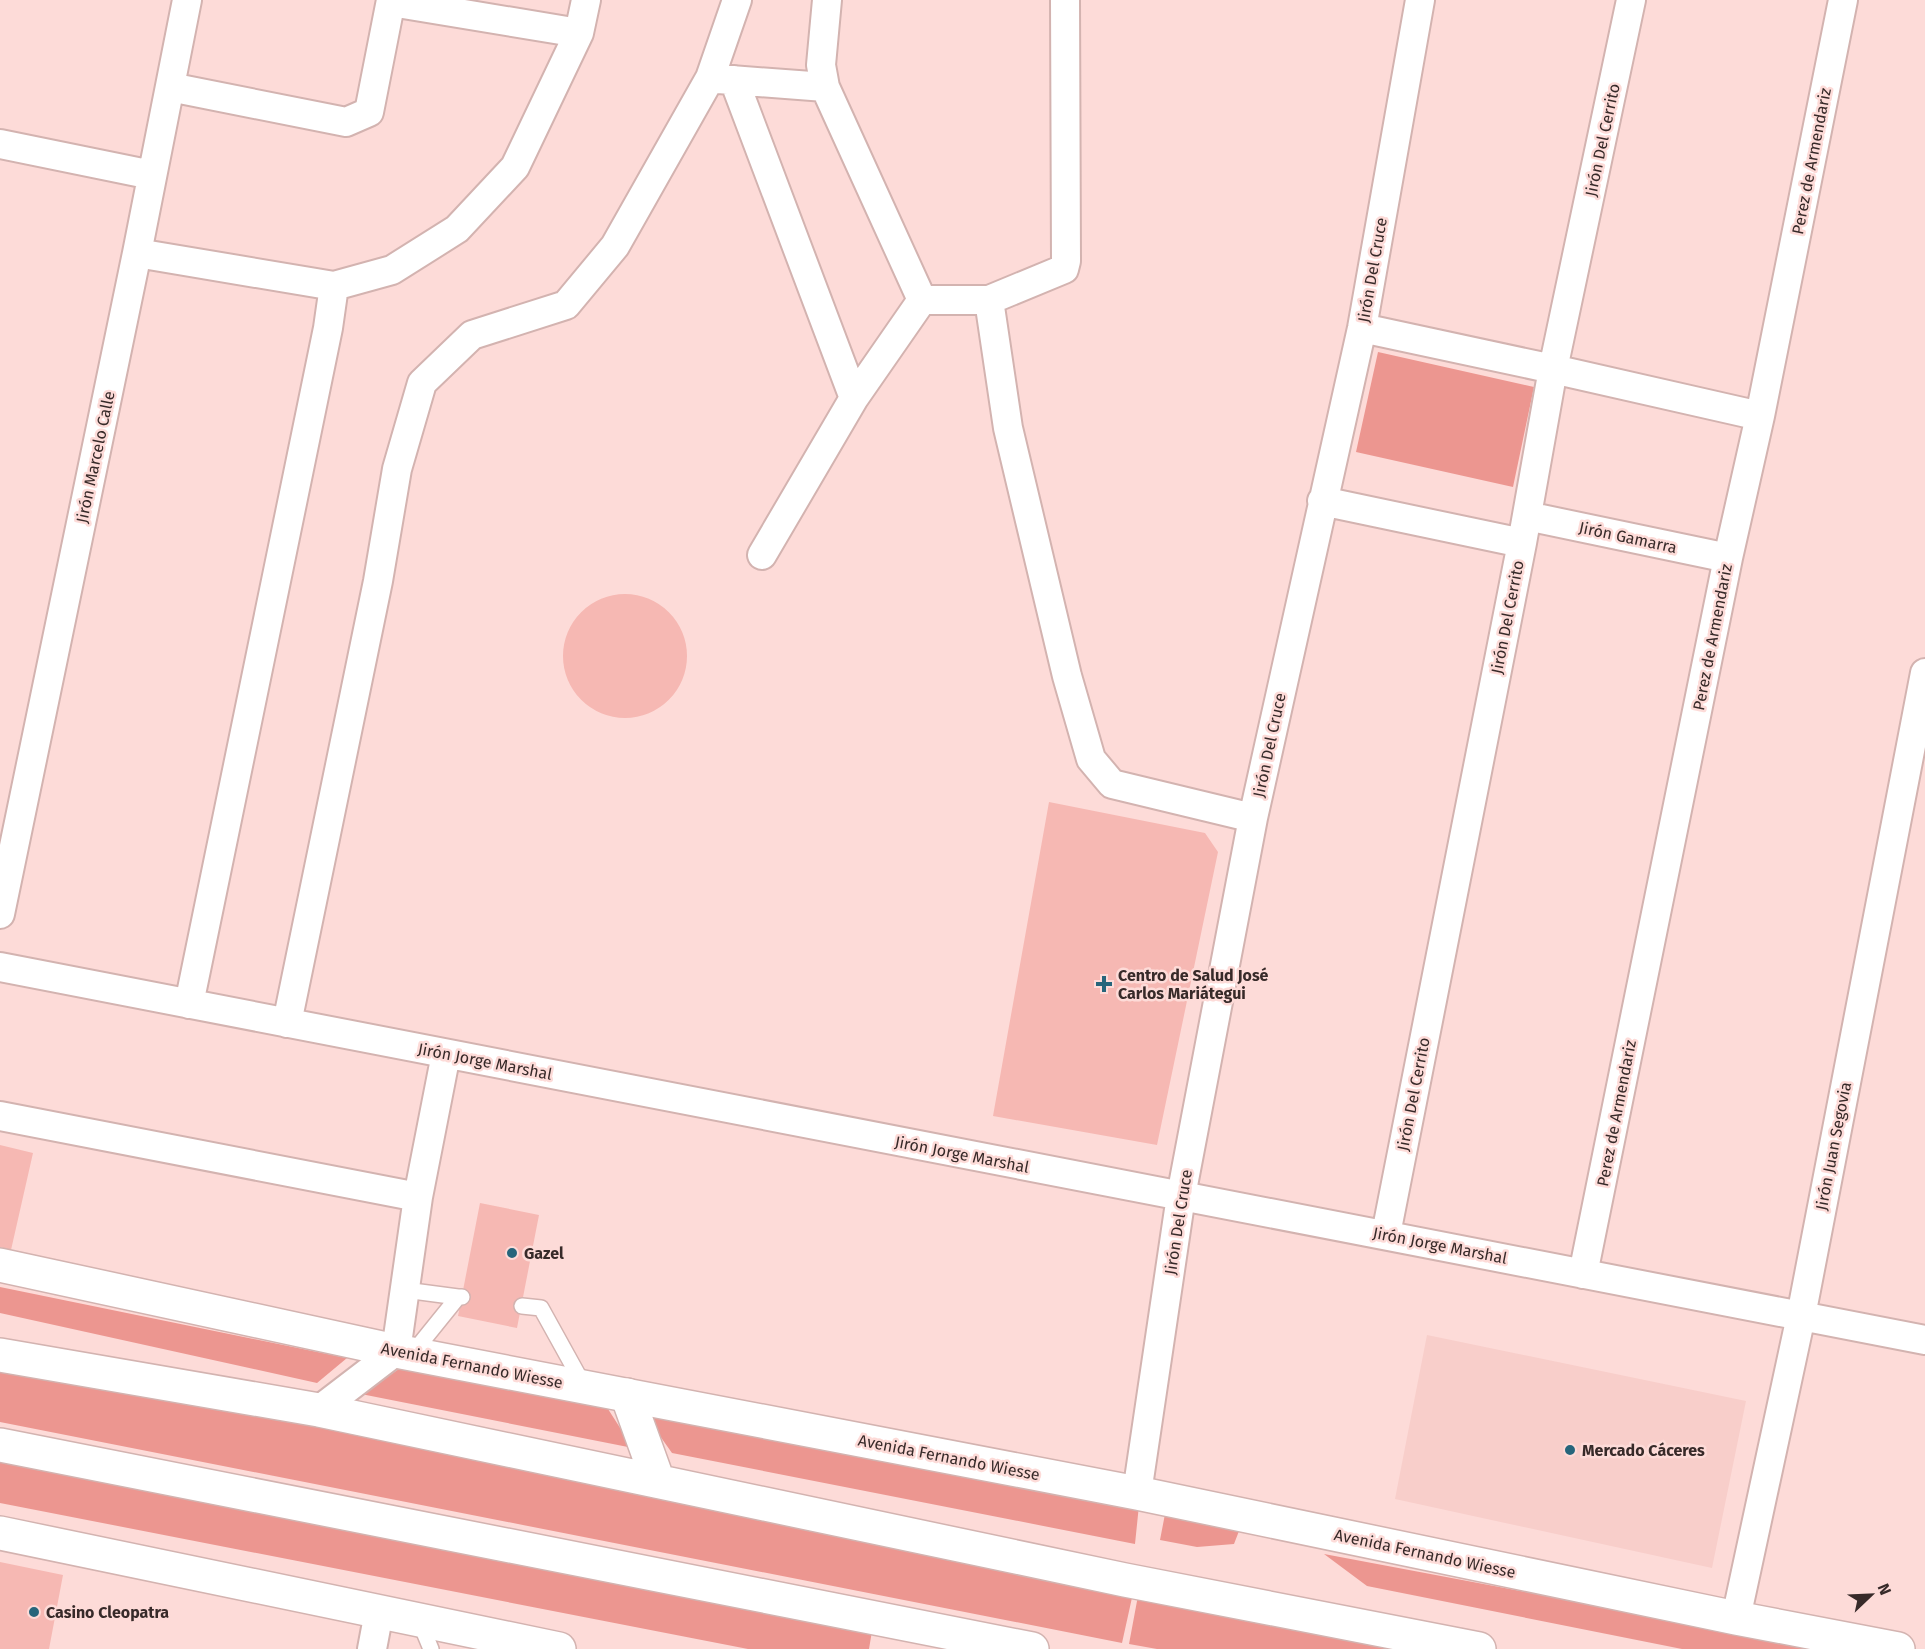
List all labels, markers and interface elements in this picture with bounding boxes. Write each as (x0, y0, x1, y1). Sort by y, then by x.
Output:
street label: Jirón Del Cerrito (1581, 82, 1624, 198)
street label: Perez de Armendariz (1788, 86, 1835, 236)
street label: Jirón Del Cruce (1354, 216, 1391, 324)
street label: Jirón Marcelo Calle (72, 389, 119, 525)
street label: Jirón Gamarra (1577, 518, 1679, 557)
street label: Jirón Del Cerrito (1487, 559, 1528, 675)
street label: Perez de Armendariz (1689, 562, 1736, 712)
street label: Jirón Del Cruce (1249, 691, 1290, 799)
place label: Centro de Salud José Carlos Mariátegui (1118, 966, 1269, 1003)
marker: Centro de Salud José Carlos Mariátegui (1095, 975, 1113, 993)
street label: Jirón Del Cerrito (1393, 1036, 1434, 1152)
street label: Perez de Armendariz (1593, 1038, 1640, 1188)
street label: Jirón Jorge Marshal (416, 1039, 554, 1084)
street label: Jirón Juan Segovia (1812, 1080, 1855, 1212)
street label: Jirón Jorge Marshal (893, 1132, 1031, 1177)
street label: Jirón Del Cruce (1161, 1168, 1196, 1276)
street label: Jirón Jorge Marshal (1371, 1223, 1509, 1268)
place label: Gazel (524, 1244, 564, 1263)
marker: Gazel (505, 1246, 519, 1260)
street label: Avenida Fernando Wiesse (379, 1339, 564, 1392)
street label: Avenida Fernando Wiesse (856, 1431, 1041, 1484)
place label: Mercado Cáceres (1582, 1441, 1705, 1460)
marker: Mercado Cáceres (1563, 1443, 1577, 1457)
street label: Avenida Fernando Wiesse (1333, 1525, 1517, 1582)
north arrow (1841, 1565, 1901, 1625)
text: N (1874, 1581, 1895, 1598)
place label: Casino Cleopatra (46, 1603, 169, 1622)
marker: Casino Cleopatra (27, 1605, 41, 1619)

